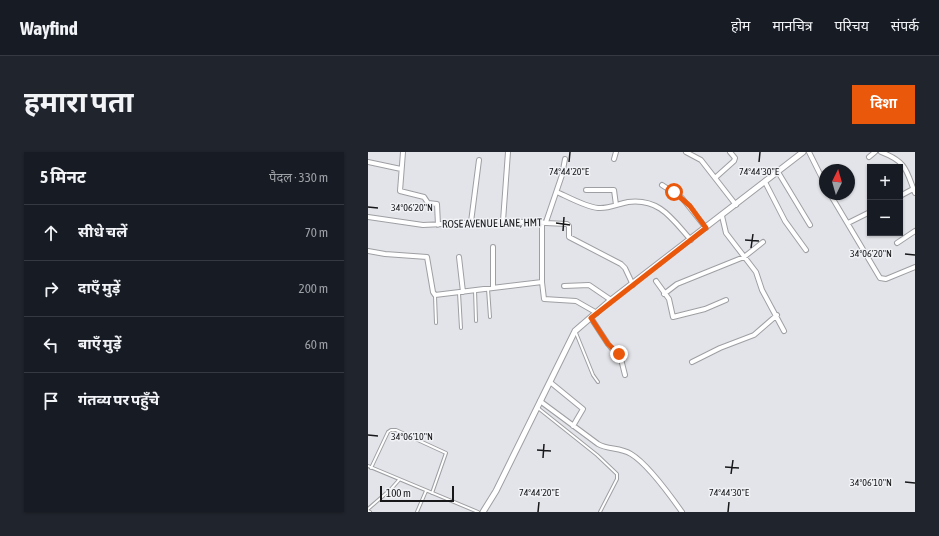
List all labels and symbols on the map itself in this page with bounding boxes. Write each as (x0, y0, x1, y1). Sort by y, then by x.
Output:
north arrow (819, 164, 855, 200)
text: 74°44'20"E (549, 166, 590, 177)
text: 74°44'30"E (739, 166, 780, 177)
route start (665, 183, 683, 201)
text: 34°06'20"N (391, 202, 433, 213)
street label: ROSE AVENUE LANE, HMT (442, 216, 542, 230)
text: 34°06'20"N (850, 248, 892, 259)
route end (610, 345, 628, 363)
text: 34°06'10"N (391, 431, 433, 442)
text: 34°06'10"N (850, 477, 892, 488)
scale bar (380, 484, 454, 503)
text: 74°44'20"E (519, 487, 560, 498)
text: 74°44'30"E (709, 487, 750, 498)

